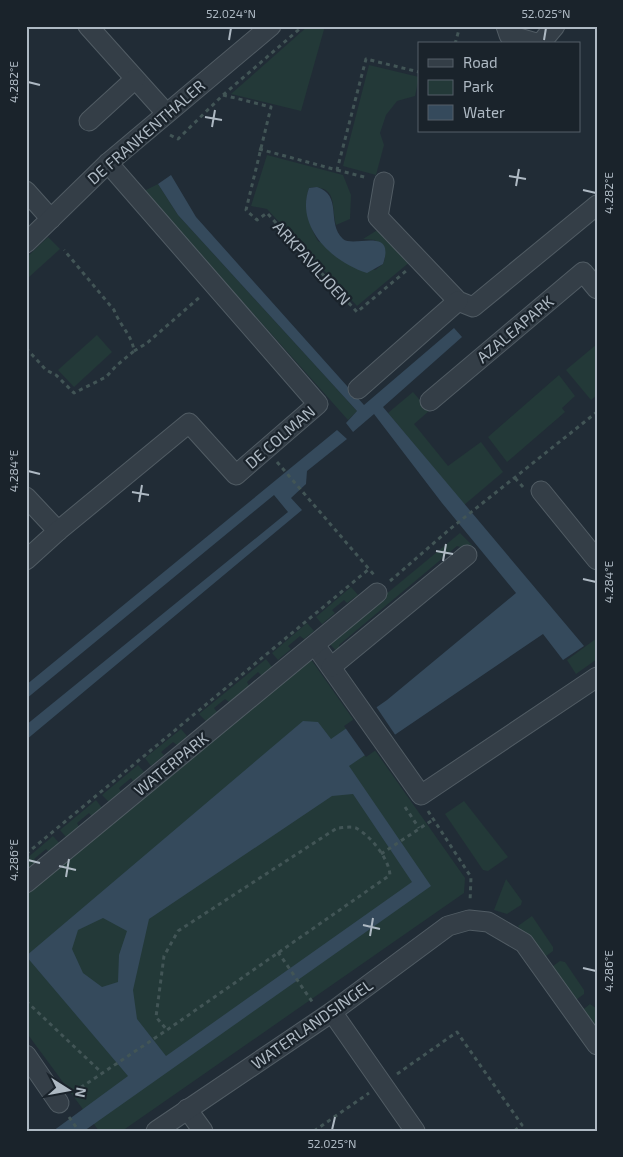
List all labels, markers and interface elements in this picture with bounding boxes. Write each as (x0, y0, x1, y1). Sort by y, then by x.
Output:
text: 52.024°N (206, 6, 256, 20)
text: 52.025°N (521, 6, 571, 20)
legend (418, 42, 580, 132)
text: Road (463, 53, 498, 71)
text: 4.282°E (6, 61, 20, 103)
street label: DE FRANKENTHALER (83, 75, 208, 188)
text: Park (463, 77, 494, 95)
text: Water (463, 103, 505, 121)
text: 4.282°E (601, 172, 615, 214)
street label: ARKPAVILJOEN (270, 217, 355, 308)
street label: AZALEAPARK (472, 291, 557, 366)
street label: DE COLMAN (241, 401, 318, 472)
text: 4.284°E (6, 449, 20, 492)
text: 4.284°E (601, 560, 615, 603)
street label: WATERPARK (130, 728, 212, 799)
text: 4.286°E (6, 839, 20, 881)
text: 4.286°E (601, 950, 615, 992)
street label: WATERLANDSINGEL (247, 975, 376, 1073)
north arrow (42, 1064, 92, 1114)
text: N (72, 1086, 91, 1099)
text: 52.025°N (307, 1136, 357, 1150)

